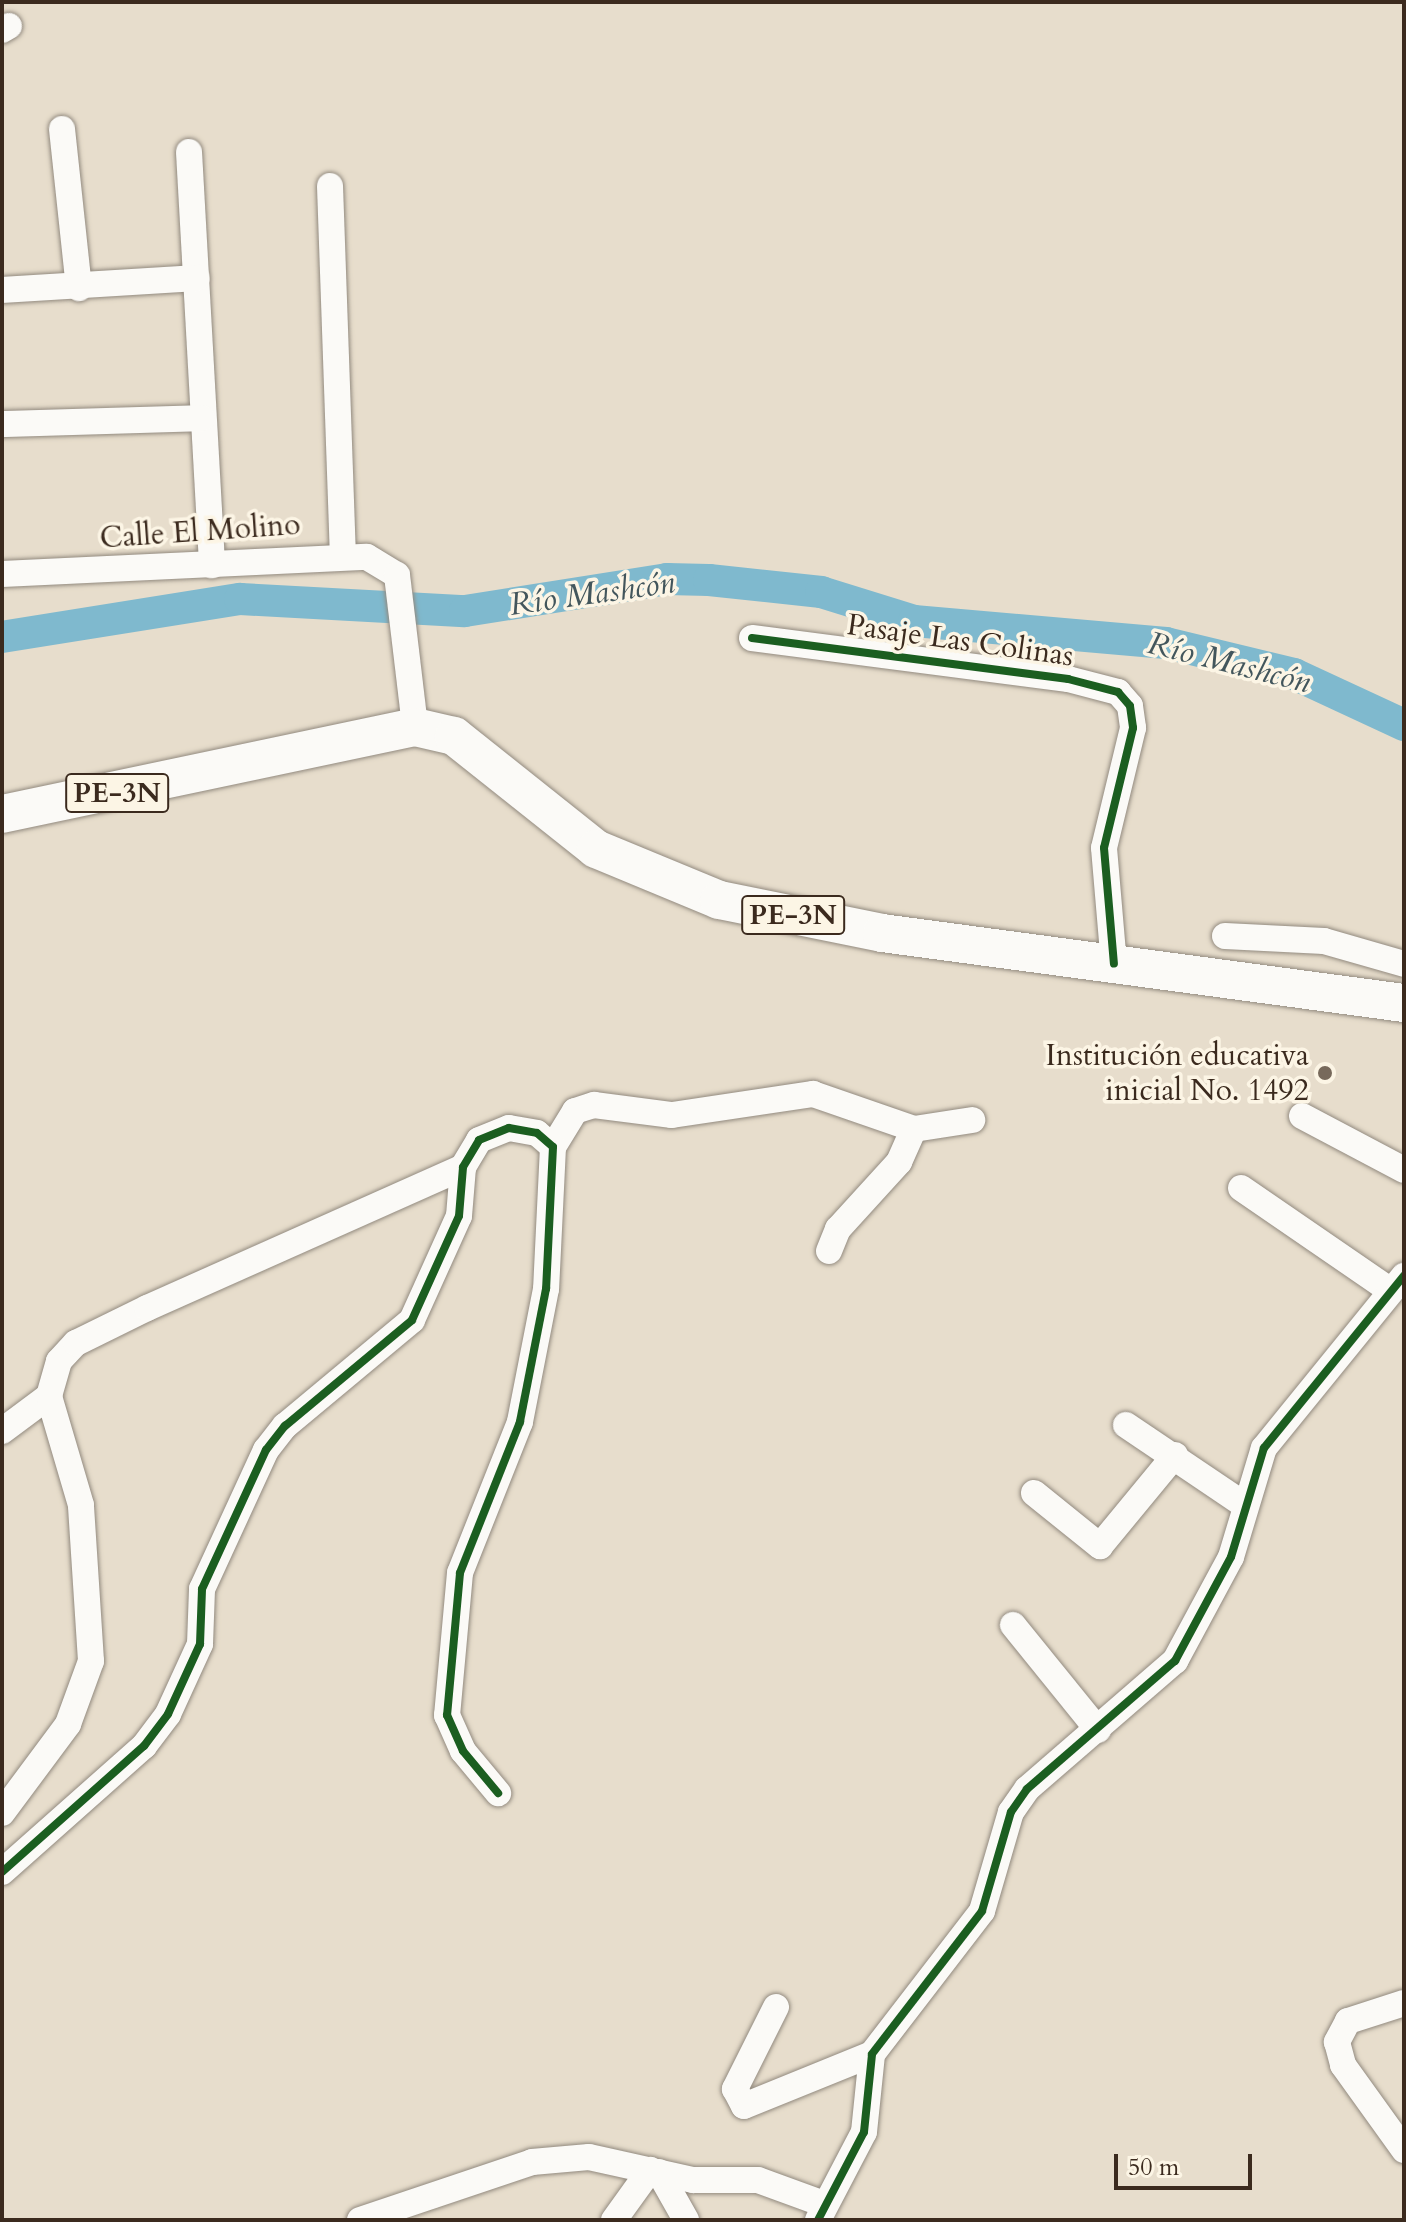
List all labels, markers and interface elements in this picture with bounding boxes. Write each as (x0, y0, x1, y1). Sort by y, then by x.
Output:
street label: Calle El Molino (99, 507, 301, 557)
water label: Río Mashcón (507, 563, 677, 625)
street label: Pasaje Las Colinas (844, 607, 1076, 675)
water label: Río Mashcón (1144, 624, 1314, 702)
road number: PE-3N (65, 769, 169, 817)
road number: PE-3N (741, 891, 845, 939)
place label: Institución educativa inicial No. 1492 (1046, 1038, 1309, 1108)
marker: Institución educativa inicial No. 1492 (1316, 1064, 1334, 1082)
scale bar (1118, 2138, 1256, 2188)
text: 50 m (1128, 2151, 1179, 2184)

